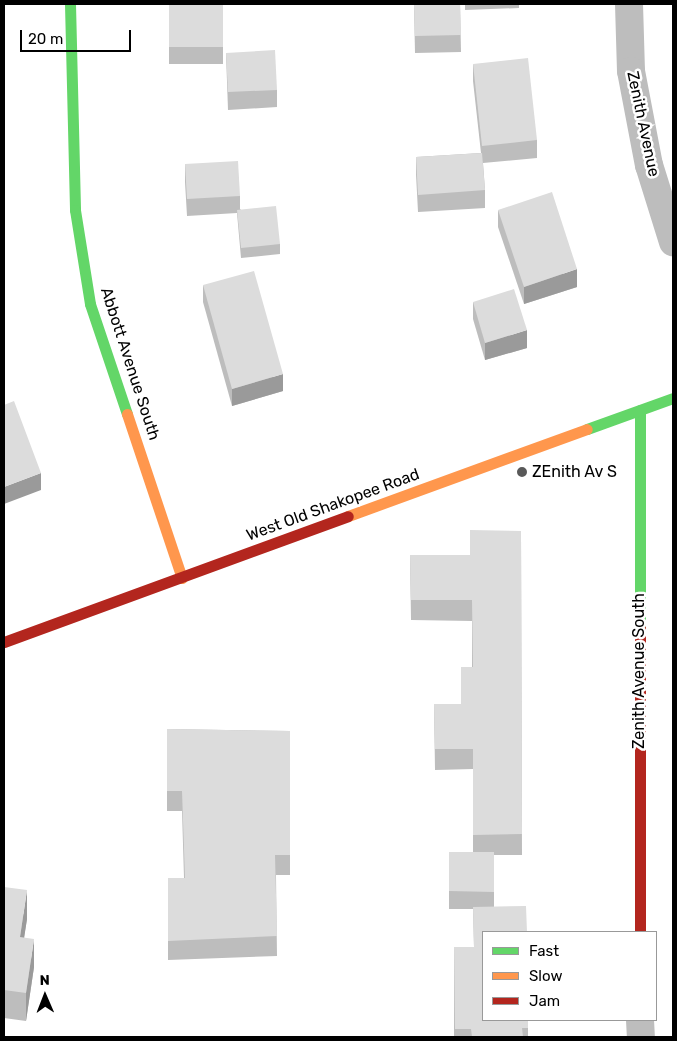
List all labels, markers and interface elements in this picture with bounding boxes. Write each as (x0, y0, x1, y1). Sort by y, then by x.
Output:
scale bar (22, 20, 134, 52)
text: 20 m (28, 30, 63, 48)
street label: Zenith Avenue (622, 69, 664, 179)
street label: Abbott Avenue South (96, 285, 164, 443)
place label: ZEnith Av S (532, 462, 618, 482)
street label: West Old Shakopee Road (244, 465, 422, 545)
marker: ZEnith Av S (516, 466, 528, 478)
street label: Zenith Avenue South (629, 593, 649, 749)
legend (482, 931, 657, 1021)
text: Fast (529, 942, 559, 960)
text: Slow (529, 967, 562, 985)
north arrow (20, 971, 70, 1021)
text: N (40, 972, 50, 989)
text: Jam (529, 992, 560, 1010)

